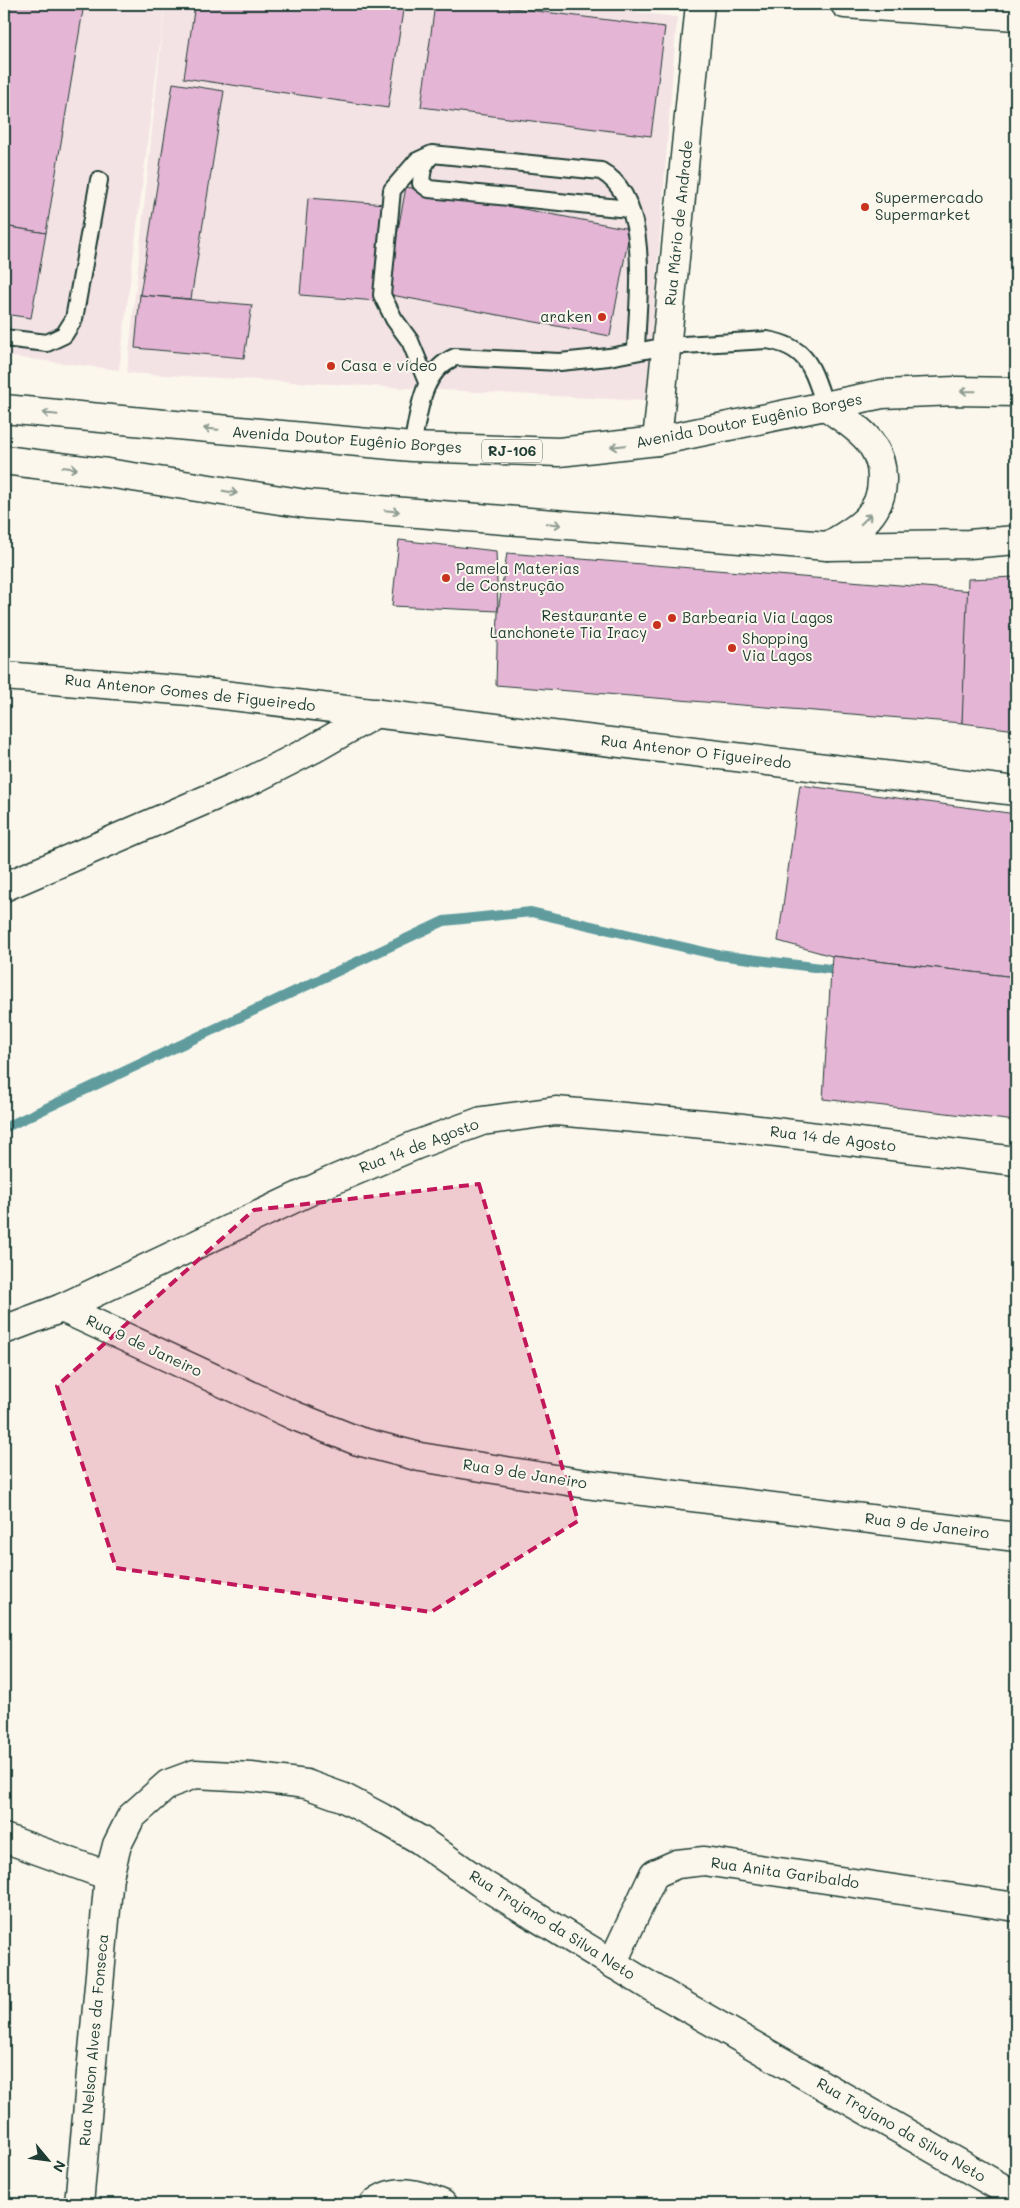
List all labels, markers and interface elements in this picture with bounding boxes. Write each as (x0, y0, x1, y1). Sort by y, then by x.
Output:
street label: Rua Mário de Andrade (659, 139, 697, 307)
place label: Supermercado Supermarket (875, 187, 983, 224)
marker: Supermercado Supermarket (859, 201, 871, 213)
place label: araken (540, 306, 592, 326)
marker: araken (596, 311, 608, 323)
place label: Casa e vídeo (341, 355, 437, 375)
marker: Casa e vídeo (325, 360, 337, 372)
one-way arrow (960, 386, 976, 396)
street label: Avenida Doutor Eugênio Borges (634, 388, 864, 452)
one-way arrow (42, 409, 58, 419)
street label: Avenida Doutor Eugênio Borges (232, 421, 463, 457)
one-way arrow (204, 425, 220, 434)
road number: RJ-106 (482, 440, 542, 462)
one-way arrow (610, 441, 626, 451)
one-way arrow (61, 463, 77, 473)
one-way arrow (222, 487, 238, 497)
one-way arrow (383, 506, 399, 516)
one-way arrow (860, 513, 873, 525)
one-way arrow (545, 519, 561, 529)
place label: Pamela Materias de Construção (456, 558, 580, 595)
marker: Pamela Materias de Construção (440, 572, 452, 584)
place label: Restaurante e Lanchonete Tia Iracy (490, 605, 647, 642)
place label: Barbearia Via Lagos (682, 607, 833, 627)
marker: Barbearia Via Lagos (666, 612, 678, 624)
marker: Restaurante e Lanchonete Tia Iracy (651, 619, 663, 631)
place label: Shopping Via Lagos (742, 628, 813, 665)
marker: Shopping Via Lagos (726, 642, 738, 654)
street label: Rua Antenor Gomes de Figueiredo (64, 669, 317, 715)
street label: Rua Antenor O Figueiredo (600, 729, 793, 773)
street label: Rua 14 de Agosto (356, 1113, 481, 1177)
street label: Rua 14 de Agosto (769, 1120, 897, 1156)
street label: Rua 9 de Janeiro (83, 1310, 206, 1381)
street label: Rua 9 de Janeiro (462, 1453, 589, 1493)
street label: Rua 9 de Janeiro (864, 1507, 991, 1543)
street label: Rua Anita Garibaldo (710, 1852, 861, 1892)
street label: Rua Trajano da Silva Neto (466, 1865, 639, 1984)
street label: Rua Nelson Alves da Fonseca (74, 1933, 112, 2147)
street label: Rua Trajano da Silva Neto (813, 2072, 990, 2186)
north arrow (22, 2136, 72, 2186)
text: N (49, 2157, 71, 2176)

